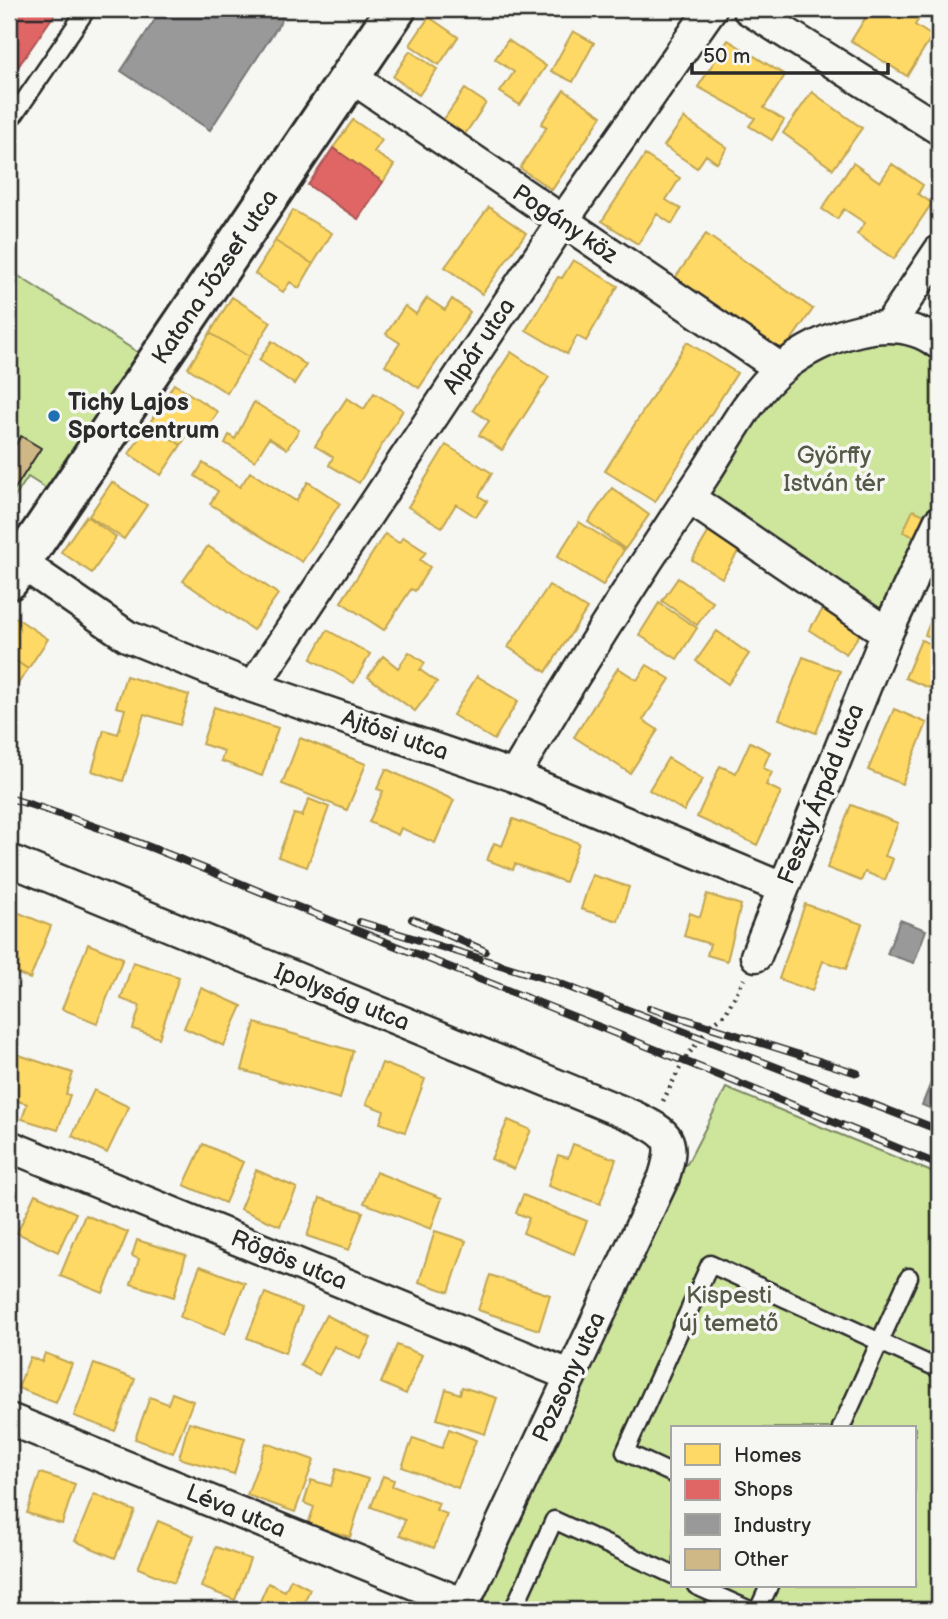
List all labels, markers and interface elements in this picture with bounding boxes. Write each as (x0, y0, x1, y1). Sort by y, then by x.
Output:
scale bar (692, 32, 888, 76)
text: 50 m (703, 44, 750, 69)
street label: Pogány köz (507, 178, 624, 270)
street label: Katona József utca (146, 184, 284, 370)
street label: Alpár utca (436, 293, 522, 399)
place label: Tichy Lajos Sportcentrum (68, 388, 220, 445)
marker: Tichy Lajos Sportcentrum (46, 408, 62, 424)
park label: Györffy István tér (783, 441, 885, 498)
street label: Feszty Árpád utca (771, 699, 870, 888)
street label: Ajtósi utca (338, 703, 452, 767)
street label: Ipolyság utca (270, 957, 414, 1037)
street label: Rögös utca (227, 1224, 351, 1296)
park label: Kispesti új temető (679, 1281, 779, 1338)
street label: Pozsony utca (526, 1307, 612, 1447)
legend (671, 1426, 916, 1588)
text: Homes (734, 1443, 802, 1468)
text: Shops (734, 1477, 793, 1502)
street label: Léva utca (182, 1478, 290, 1544)
text: Industry (734, 1513, 812, 1538)
text: Other (734, 1547, 789, 1572)

